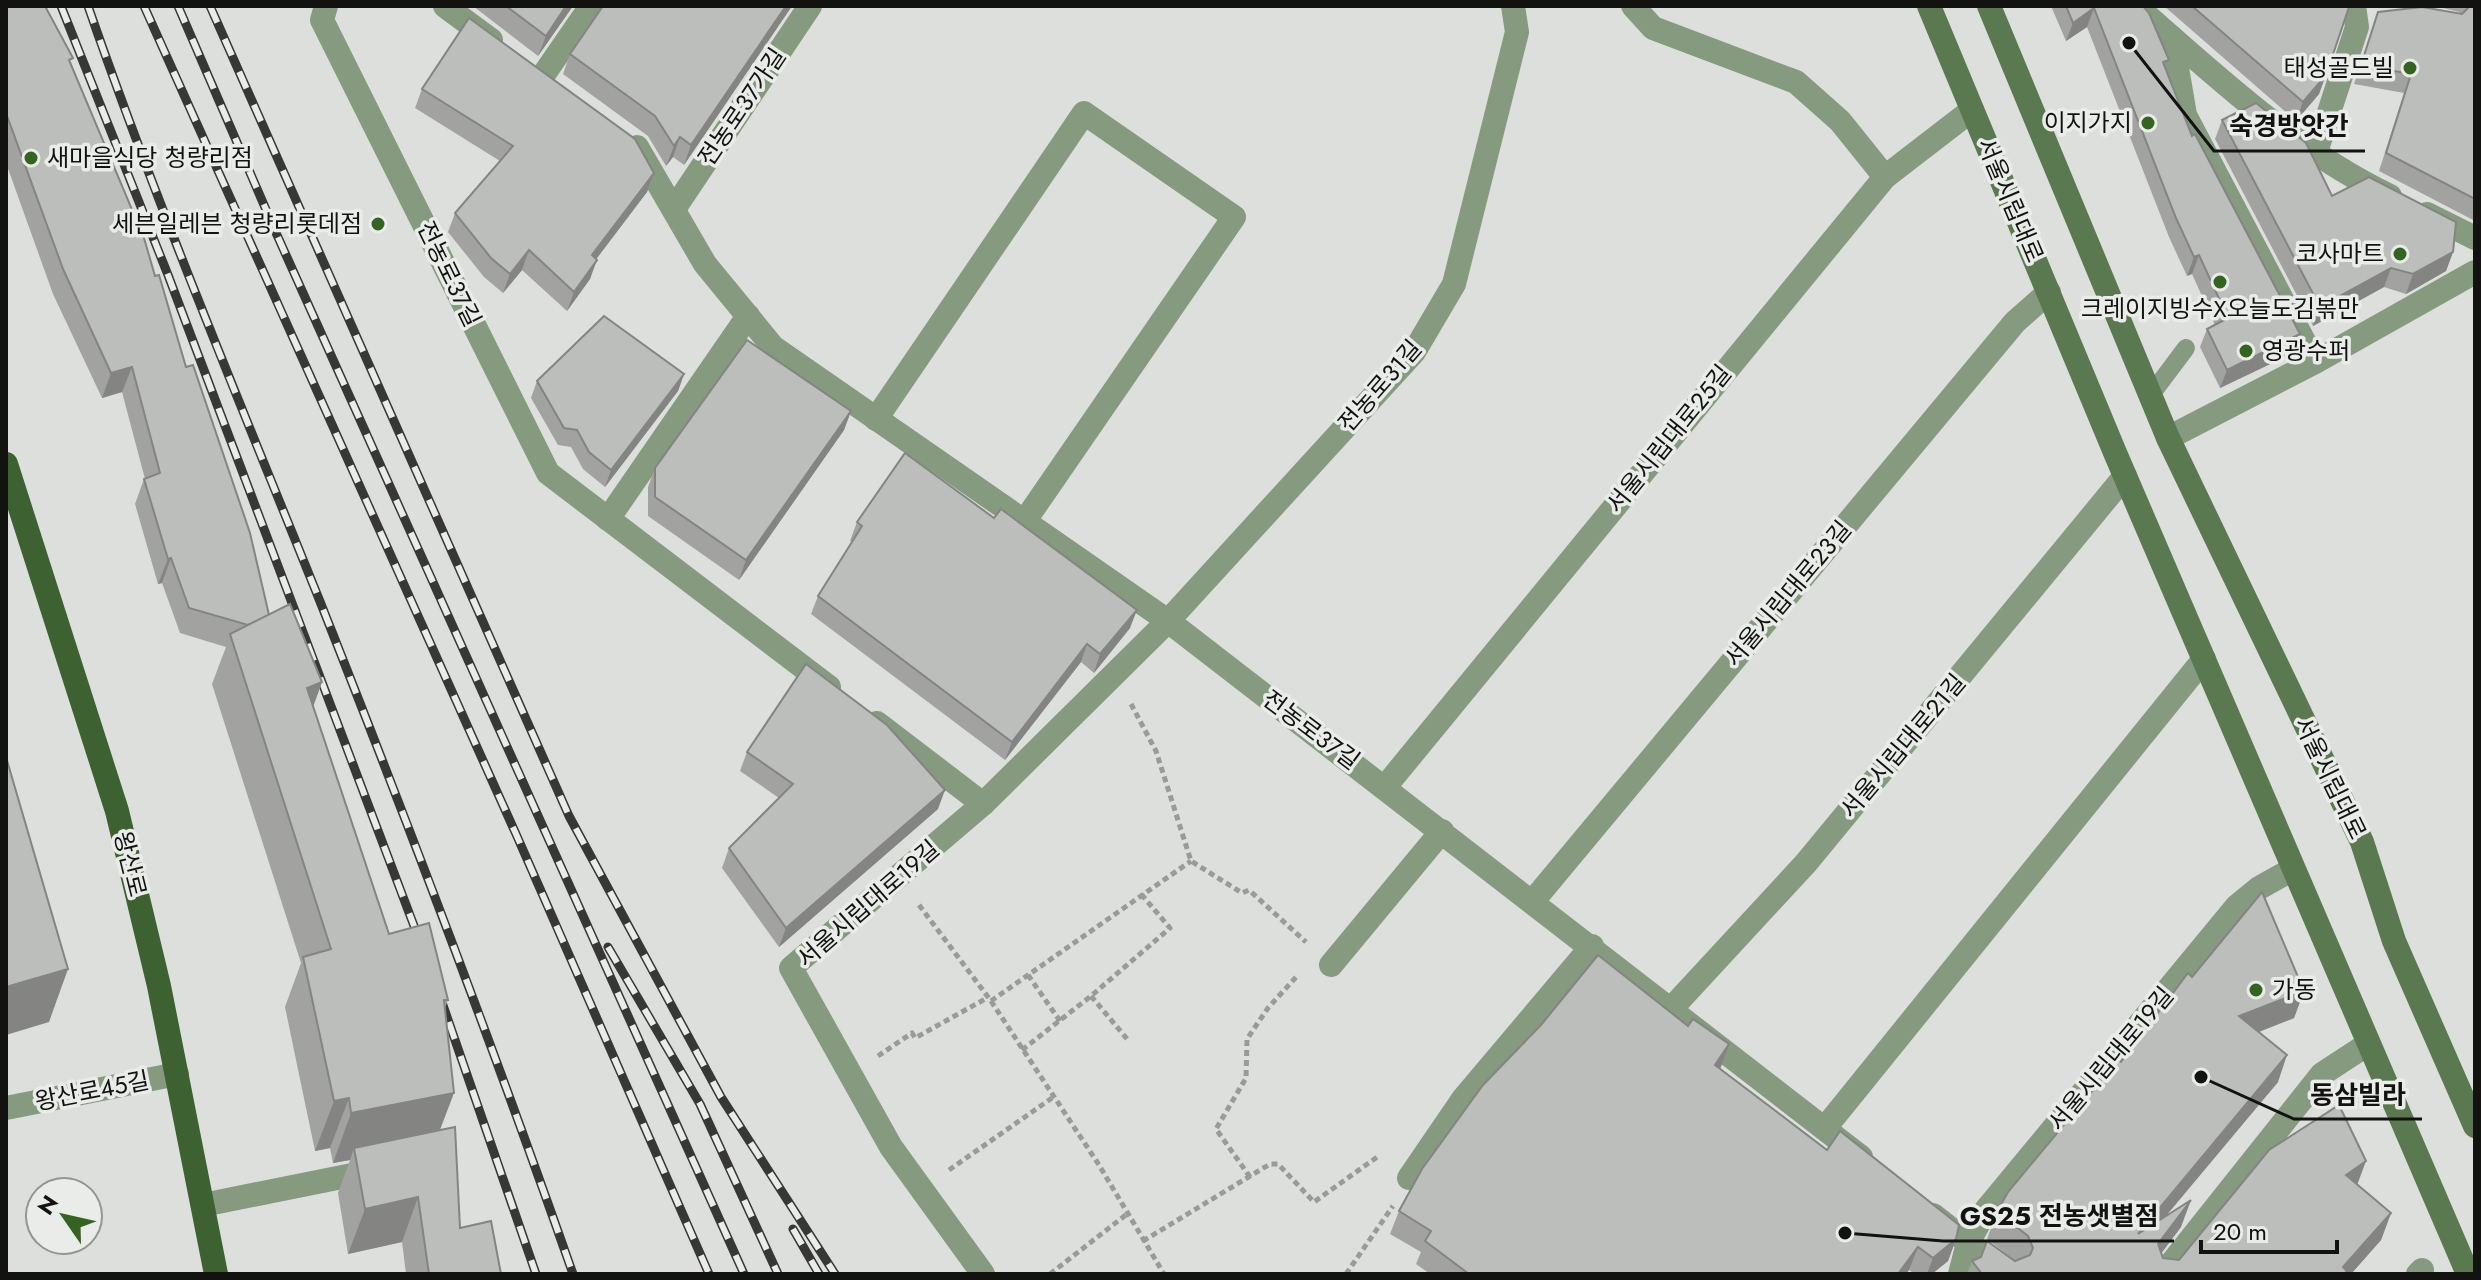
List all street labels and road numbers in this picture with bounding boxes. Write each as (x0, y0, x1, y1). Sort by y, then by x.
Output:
street label: 전농로37가길 (689, 41, 794, 173)
street label: 서울시립대로 (1968, 132, 2052, 268)
street label: 전농로37길 (409, 215, 490, 333)
street label: 전농로31길 (1330, 332, 1430, 440)
street label: 서울시립대로25길 (1598, 357, 1739, 520)
street label: 서울시립대로23길 (1716, 513, 1859, 674)
street label: 서울시립대로21길 (1832, 666, 1974, 825)
street label: 전농로37길 (1255, 681, 1367, 778)
street label: 서울시립대로 (2286, 711, 2375, 845)
street label: 왕산로 (105, 828, 155, 900)
street label: 서울시립대로19길 (789, 832, 947, 976)
street label: 서울시립대로19길 (2040, 979, 2182, 1139)
street label: 왕산로45길 (32, 1062, 152, 1119)

